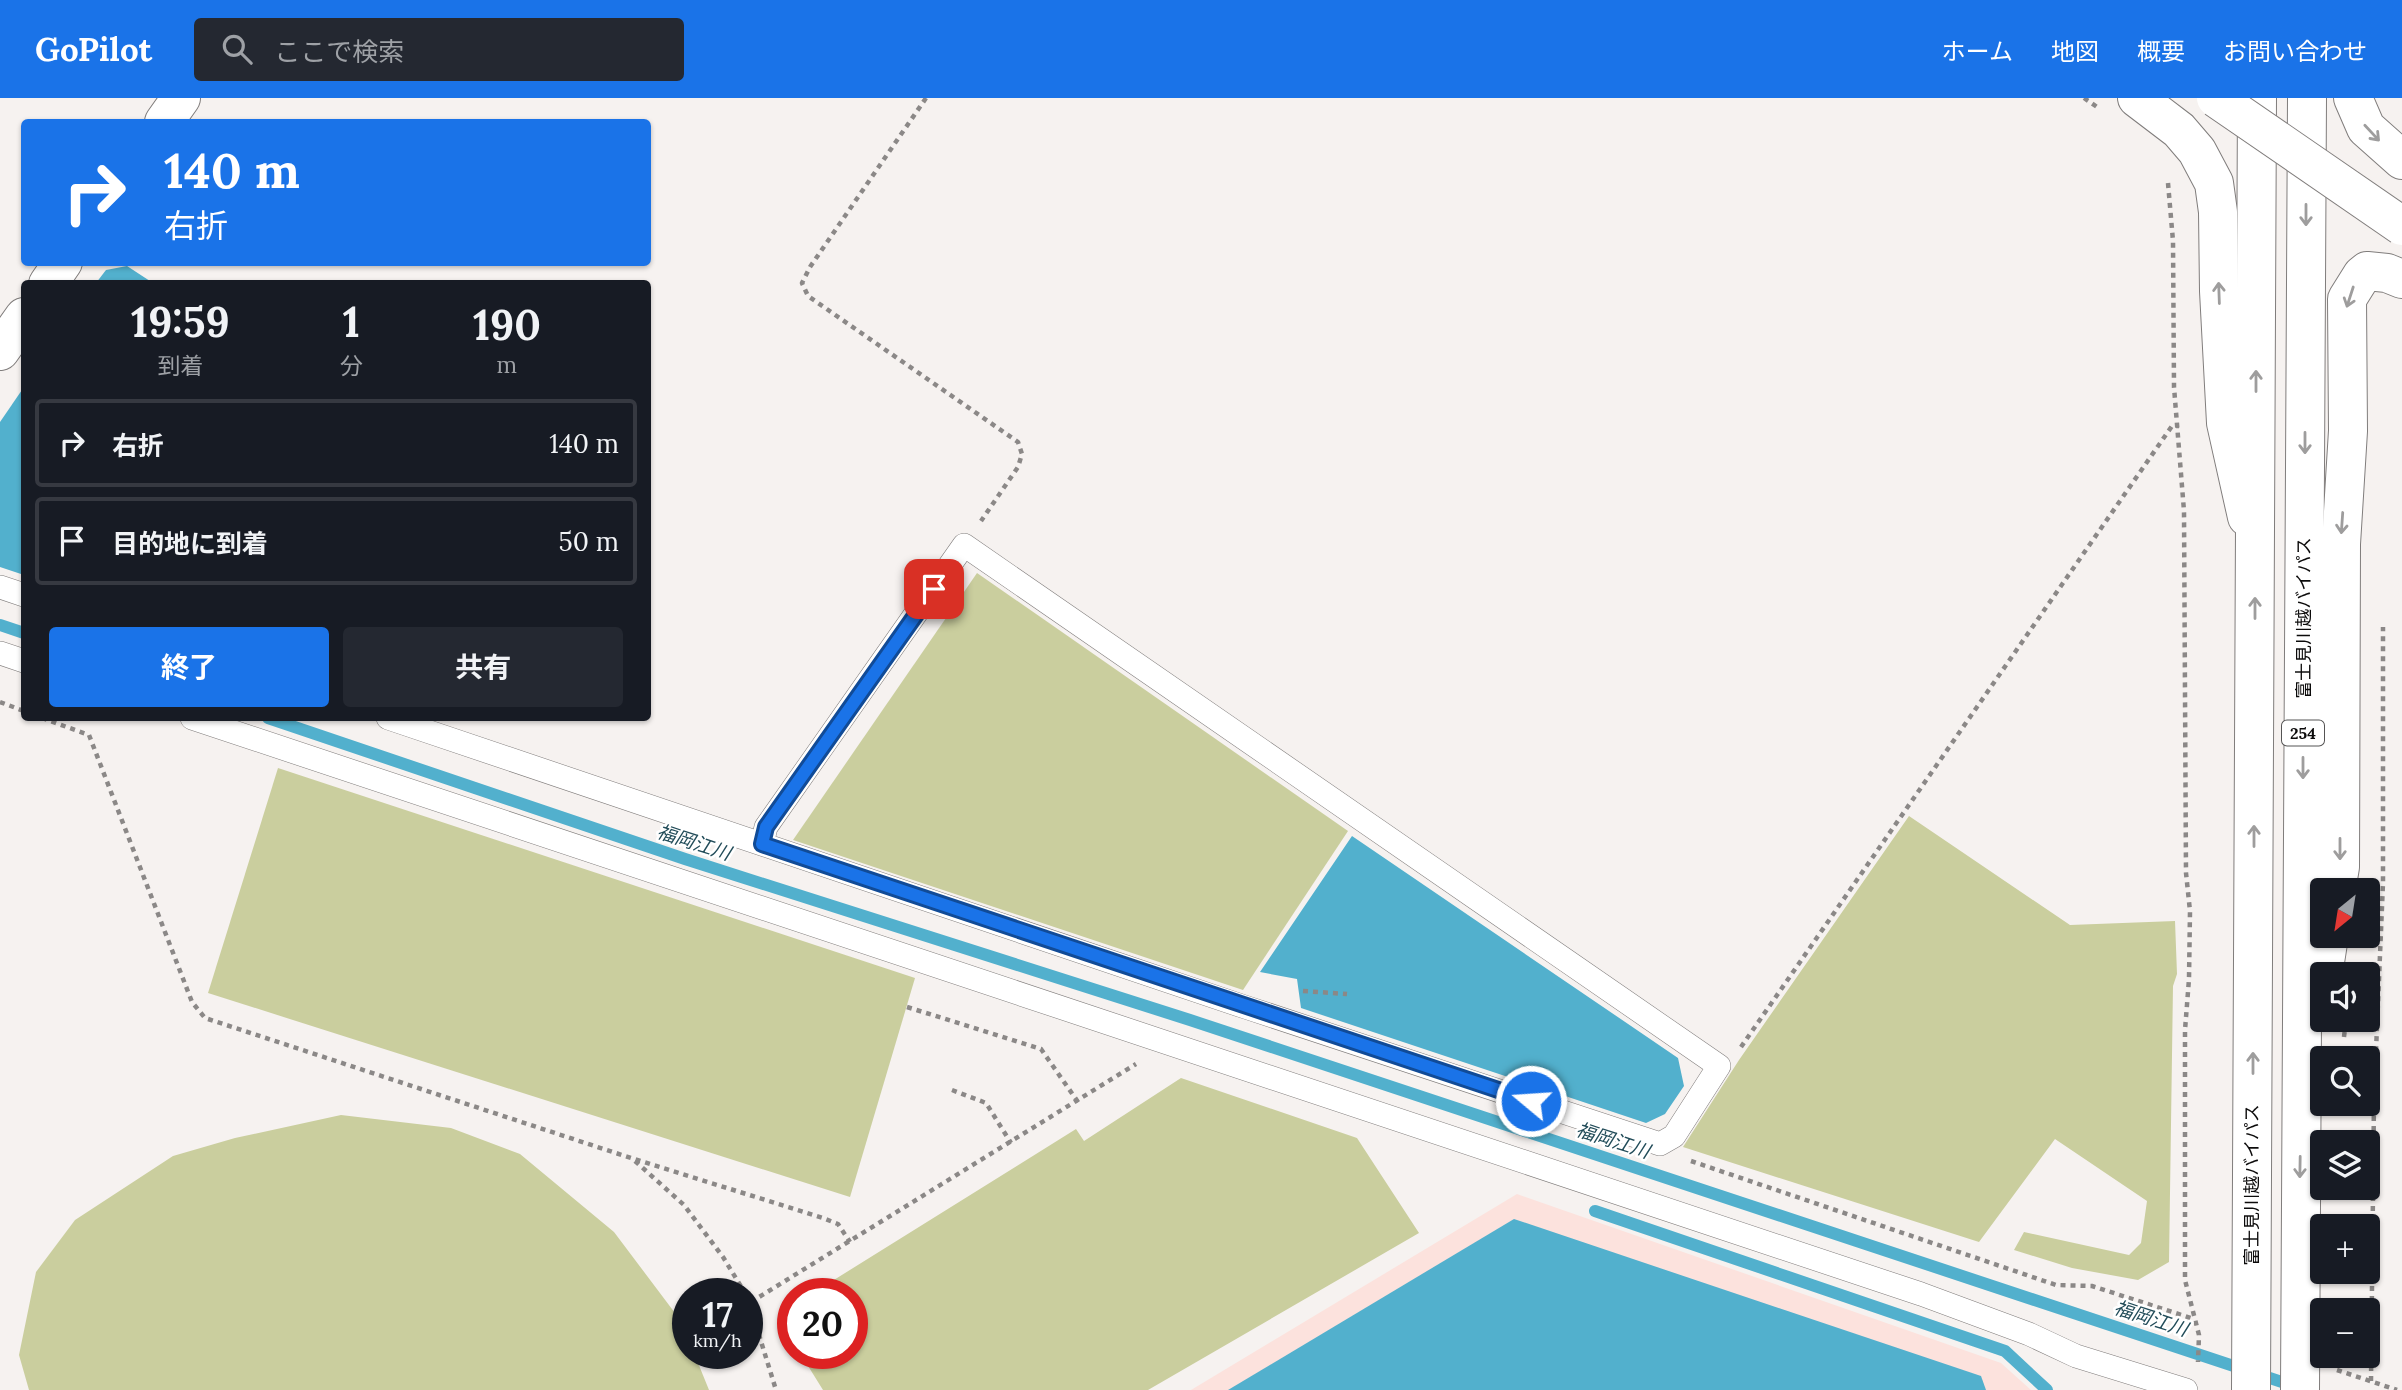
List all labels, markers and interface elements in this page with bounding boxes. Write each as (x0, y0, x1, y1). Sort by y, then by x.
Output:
search box (194, 18, 684, 81)
text: GoPilot (35, 28, 152, 70)
icon: search (218, 30, 256, 68)
text: ここで検索 (274, 35, 404, 68)
text: ホーム (1942, 36, 2013, 67)
text: 地図 (2051, 36, 2099, 67)
text: 概要 (2137, 36, 2185, 67)
text: お問い合わせ (2223, 36, 2367, 67)
one-way arrow (2364, 124, 2380, 142)
text: 140 m (164, 139, 300, 201)
icon: right (49, 147, 140, 238)
one-way arrow (2299, 203, 2313, 226)
text: 右折 (164, 205, 228, 246)
one-way arrow (2212, 282, 2226, 305)
one-way arrow (2343, 286, 2355, 307)
text: 19:59 (131, 295, 230, 349)
text: 1 (343, 295, 360, 349)
text: 190 (473, 298, 541, 352)
text: m (497, 350, 517, 379)
text: 到着 (157, 351, 203, 380)
text: 分 (340, 351, 363, 380)
one-way arrow (2249, 369, 2263, 392)
icon: right (53, 424, 91, 462)
text: 140 m (549, 427, 619, 460)
text: 右折 (112, 429, 164, 462)
one-way arrow (2298, 431, 2311, 454)
one-way arrow (2335, 512, 2348, 534)
icon: arrive (53, 522, 91, 560)
text: 50 m (559, 525, 619, 558)
text: 目的地に到着 (112, 527, 268, 560)
street label: 富士見川越バイパス (2292, 537, 2315, 699)
pin (904, 559, 964, 619)
icon: arrive (915, 570, 953, 608)
one-way arrow (2248, 597, 2262, 620)
button: 終了 (49, 627, 329, 707)
button: 共有 (343, 627, 623, 707)
road number: 254 (2282, 720, 2324, 746)
one-way arrow (2296, 756, 2310, 779)
water label: 福岡江川 (654, 819, 736, 866)
one-way arrow (2247, 824, 2261, 847)
one-way arrow (2333, 837, 2347, 860)
north arrow (2310, 878, 2380, 948)
map controls (2310, 878, 2380, 1368)
button: sound (2310, 962, 2380, 1032)
button: search (2310, 1046, 2380, 1116)
one-way arrow (2246, 1052, 2260, 1075)
position arrow (1494, 1064, 1568, 1138)
street label: 富士見川越バイパス (2240, 1104, 2263, 1266)
water label: 福岡江川 (1573, 1117, 1655, 1164)
button: layers (2310, 1130, 2380, 1200)
one-way arrow (2294, 1155, 2307, 1178)
button: + (2310, 1214, 2380, 1284)
speed limit sign: 20 (777, 1278, 868, 1369)
text: 17 (702, 1292, 733, 1337)
water label: 福岡江川 (2111, 1295, 2193, 1342)
button: − (2310, 1298, 2380, 1368)
text: km/h (693, 1329, 742, 1352)

